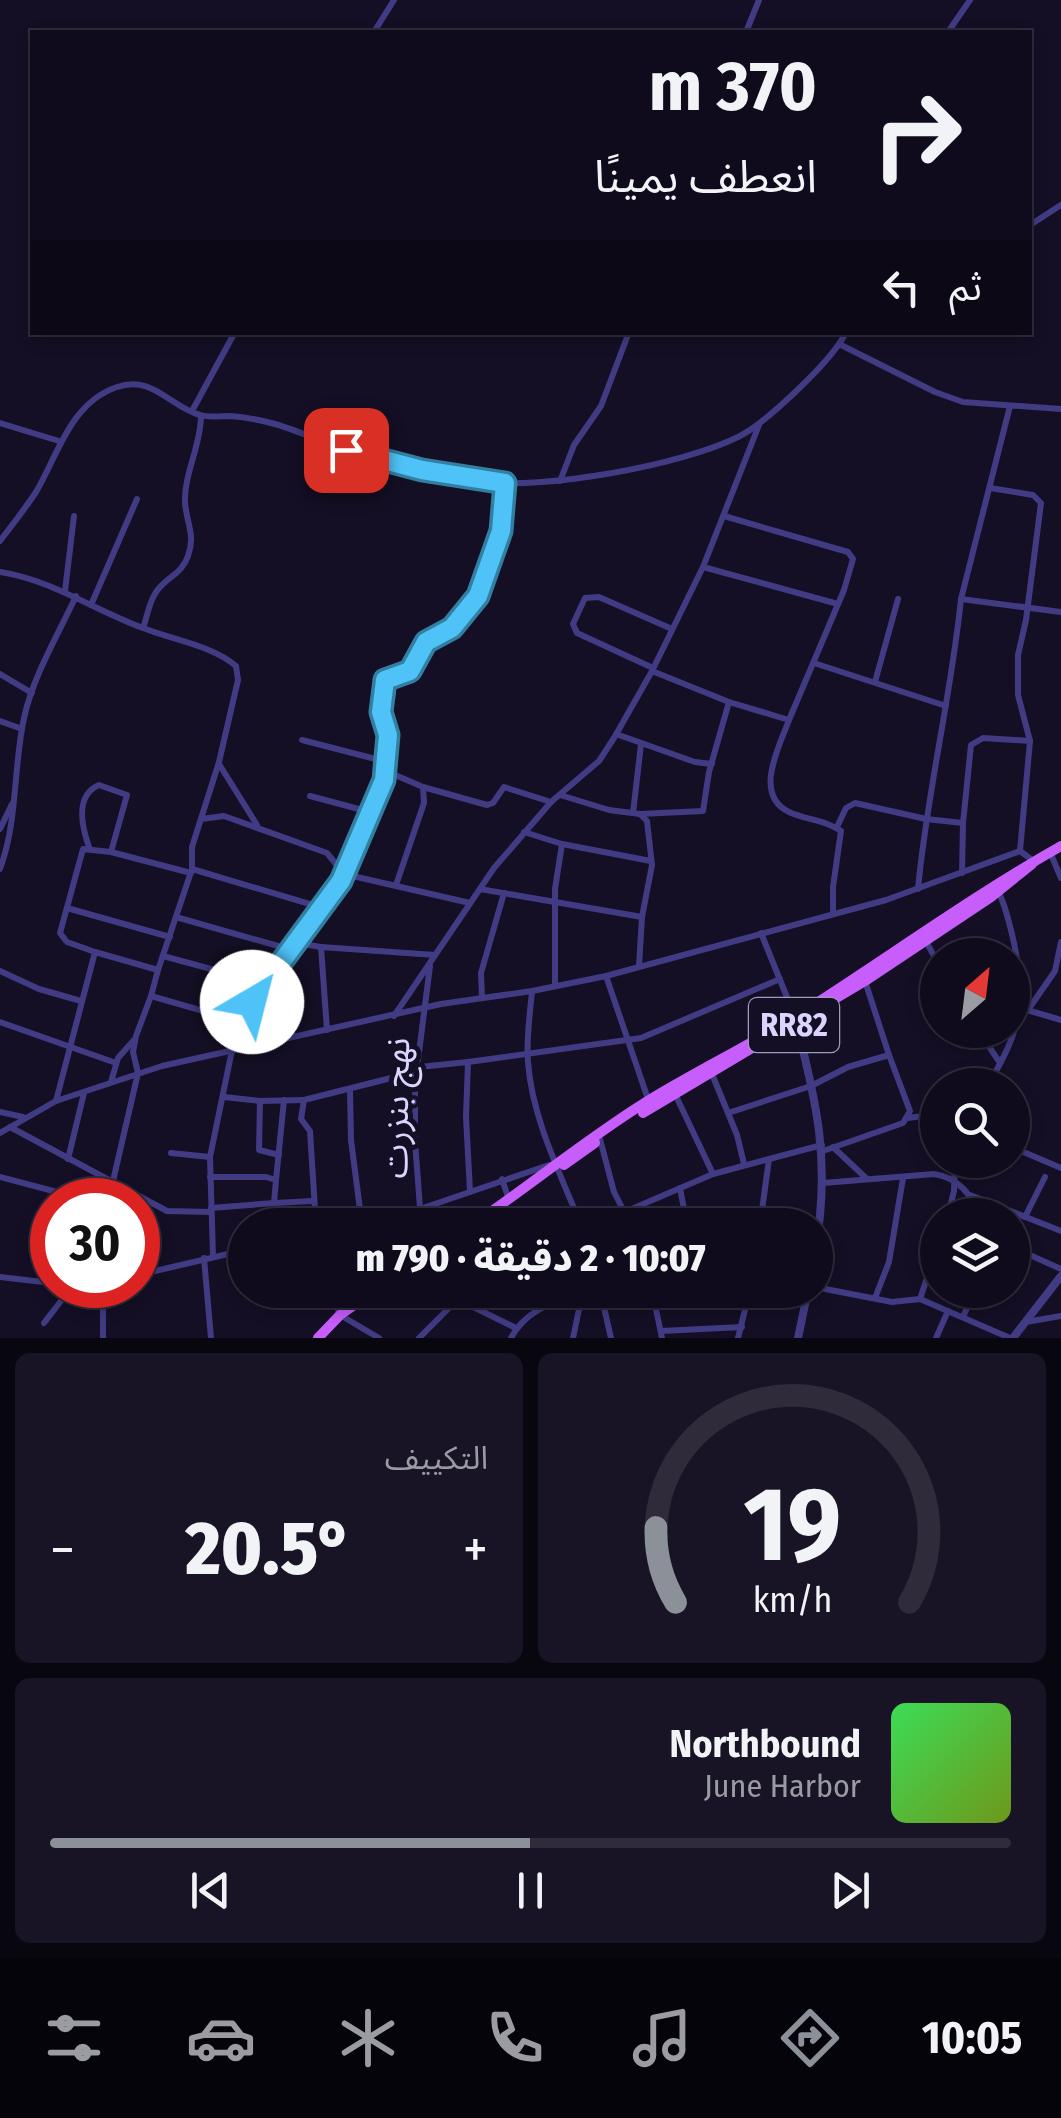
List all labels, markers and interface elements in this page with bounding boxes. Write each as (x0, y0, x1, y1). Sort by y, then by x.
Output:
text: 370 m (649, 45, 817, 129)
icon: right (852, 70, 982, 200)
text: انعطف يمينًا (594, 150, 817, 204)
icon: left (874, 260, 929, 315)
text: ثم (949, 264, 982, 310)
pin (304, 408, 389, 493)
icon: arrive (319, 423, 374, 478)
north arrow (920, 938, 1030, 1048)
map controls (920, 938, 1030, 1308)
position arrow (200, 950, 304, 1054)
road number: RR82 (749, 998, 839, 1052)
street label: نهج بنزرت (374, 1037, 423, 1179)
button: search (920, 1068, 1030, 1178)
speed limit sign: 30 (30, 1178, 160, 1308)
button: layers (920, 1198, 1030, 1308)
text: 10:07 · 2 دقيقة · 790 m (356, 1235, 705, 1281)
text: التكييف (385, 1439, 488, 1477)
text: 19 (743, 1463, 841, 1588)
text: 20.5° (186, 1504, 352, 1594)
text: − (50, 1517, 75, 1583)
text: + (463, 1517, 488, 1583)
text: km/h (752, 1579, 832, 1621)
text: Northbound (669, 1721, 861, 1767)
text: June Harbor (704, 1767, 861, 1805)
icon: previous (183, 1863, 238, 1918)
icon: pause (503, 1863, 558, 1918)
icon: next (823, 1863, 878, 1918)
icon: filters (39, 2003, 109, 2073)
icon: car (186, 2003, 256, 2073)
icon: climate (333, 2003, 403, 2073)
icon: phone (480, 2003, 550, 2073)
icon: music (627, 2003, 697, 2073)
icon: directions (775, 2003, 845, 2073)
text: 10:05 (922, 2011, 1022, 2065)

